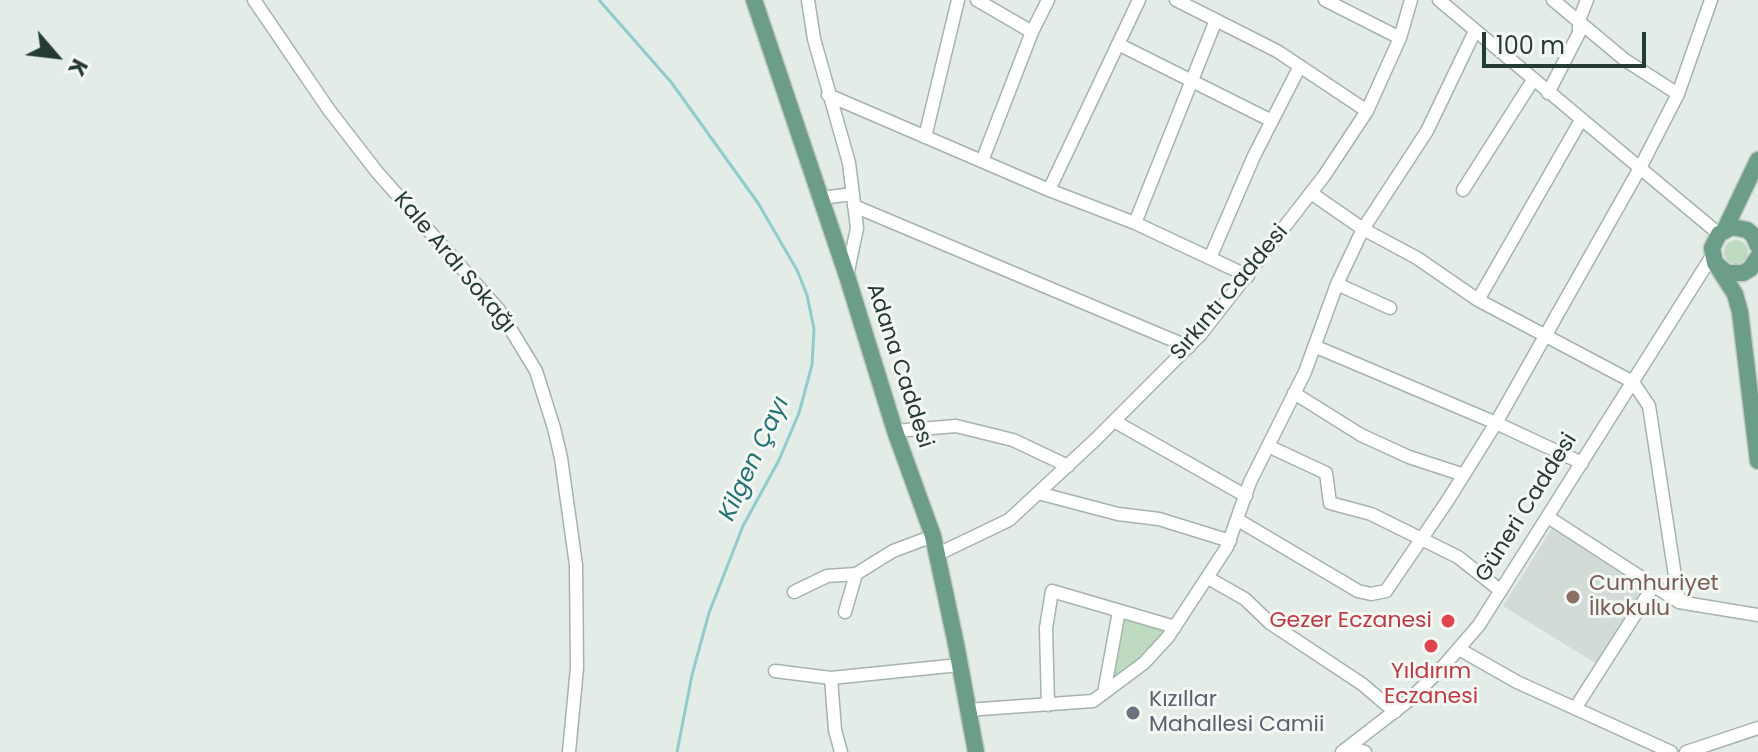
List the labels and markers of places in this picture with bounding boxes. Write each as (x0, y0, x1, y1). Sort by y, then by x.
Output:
place label: Cumhuriyet İlkokulu (1589, 571, 1719, 622)
marker: Cumhuriyet İlkokulu (1564, 588, 1582, 606)
place label: Gezer Eczanesi (1269, 608, 1432, 634)
marker: Gezer Eczanesi (1439, 612, 1457, 630)
marker: Yıldırım Eczanesi (1422, 637, 1440, 655)
place label: Yıldırım Eczanesi (1384, 659, 1478, 710)
place label: Kızıllar Mahallesi Camii (1149, 687, 1324, 738)
marker: Kızıllar Mahallesi Camii (1124, 704, 1142, 722)

